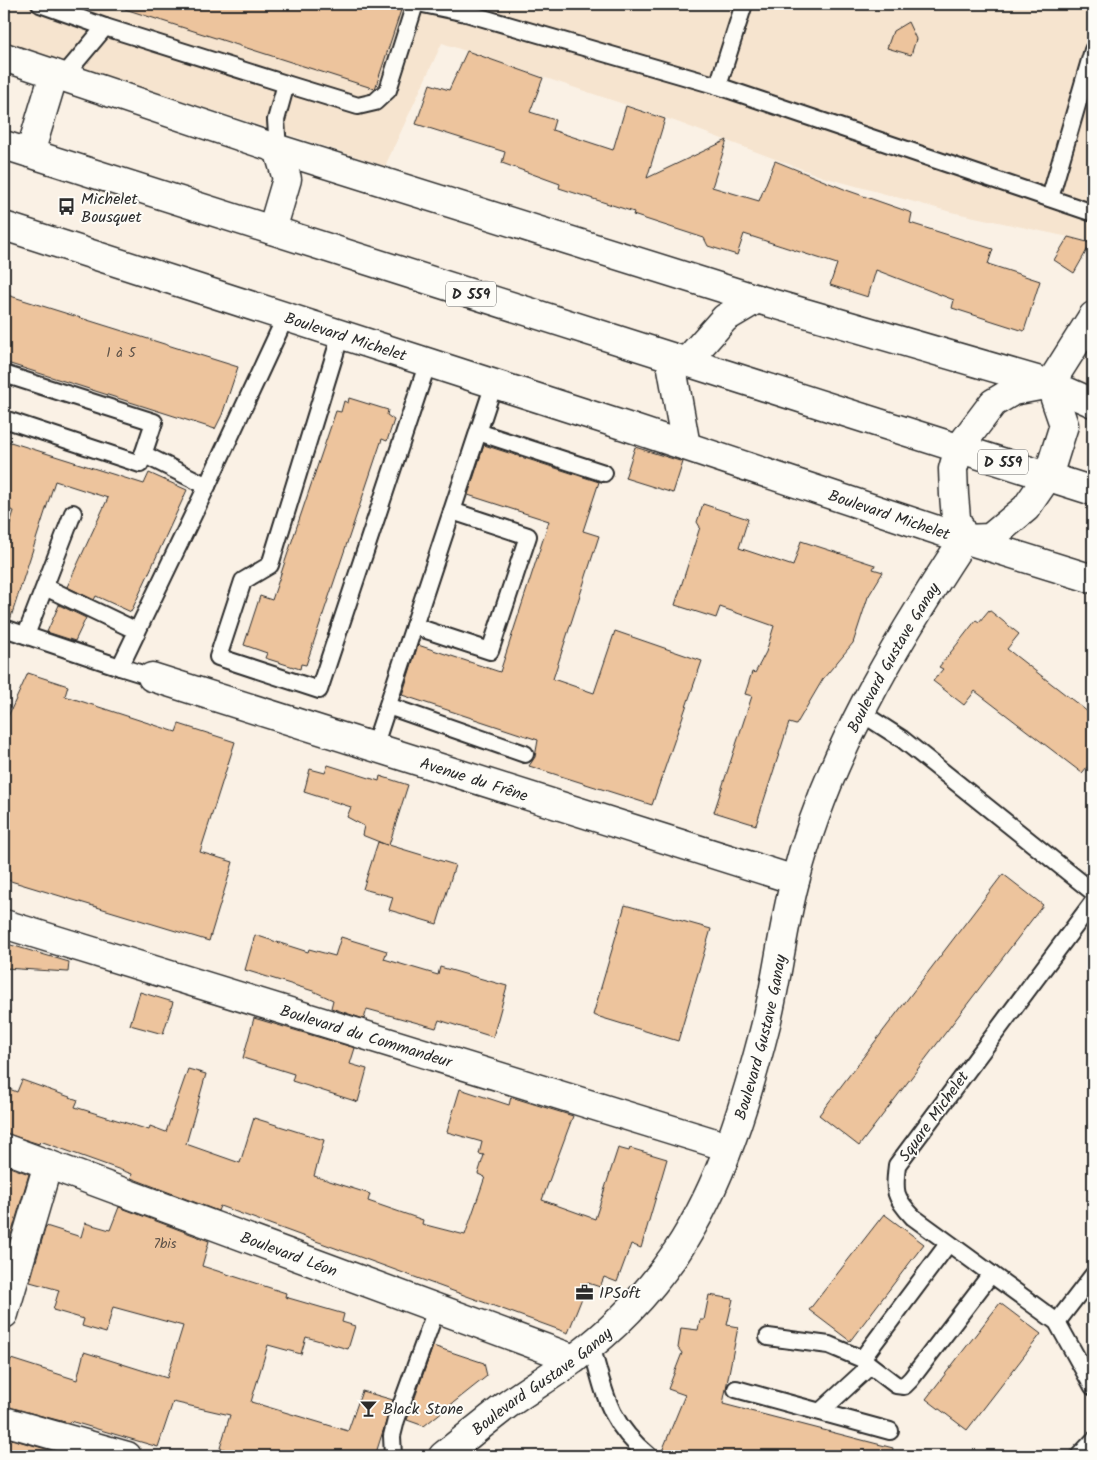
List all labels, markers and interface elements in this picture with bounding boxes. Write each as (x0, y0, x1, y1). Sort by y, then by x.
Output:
place label: Michelet Bousquet (81, 187, 142, 230)
bus stop icon: Michelet Bousquet (57, 197, 77, 217)
road number: D 559 (446, 282, 496, 306)
street label: Boulevard Michelet (281, 306, 410, 369)
house number: 1 à 5 (106, 342, 137, 364)
road number: D 559 (978, 450, 1028, 474)
street label: Boulevard Michelet (825, 484, 954, 548)
street label: Boulevard Gustave Ganay (841, 578, 947, 737)
street label: Avenue du Frêne (417, 751, 531, 809)
street label: Boulevard Gustave Ganay (728, 952, 794, 1123)
street label: Boulevard du Commandeur (277, 999, 457, 1076)
street label: Square Michelet (893, 1066, 976, 1167)
street label: Boulevard Léon (236, 1226, 341, 1284)
house number: 7bis (153, 1233, 177, 1255)
place label: IPSoft (599, 1281, 641, 1306)
office icon: IPSoft (575, 1282, 595, 1302)
street label: Boulevard Gustave Ganay (467, 1321, 619, 1442)
place label: Black Stone (383, 1397, 463, 1422)
bar icon: Black Stone (359, 1398, 379, 1418)

